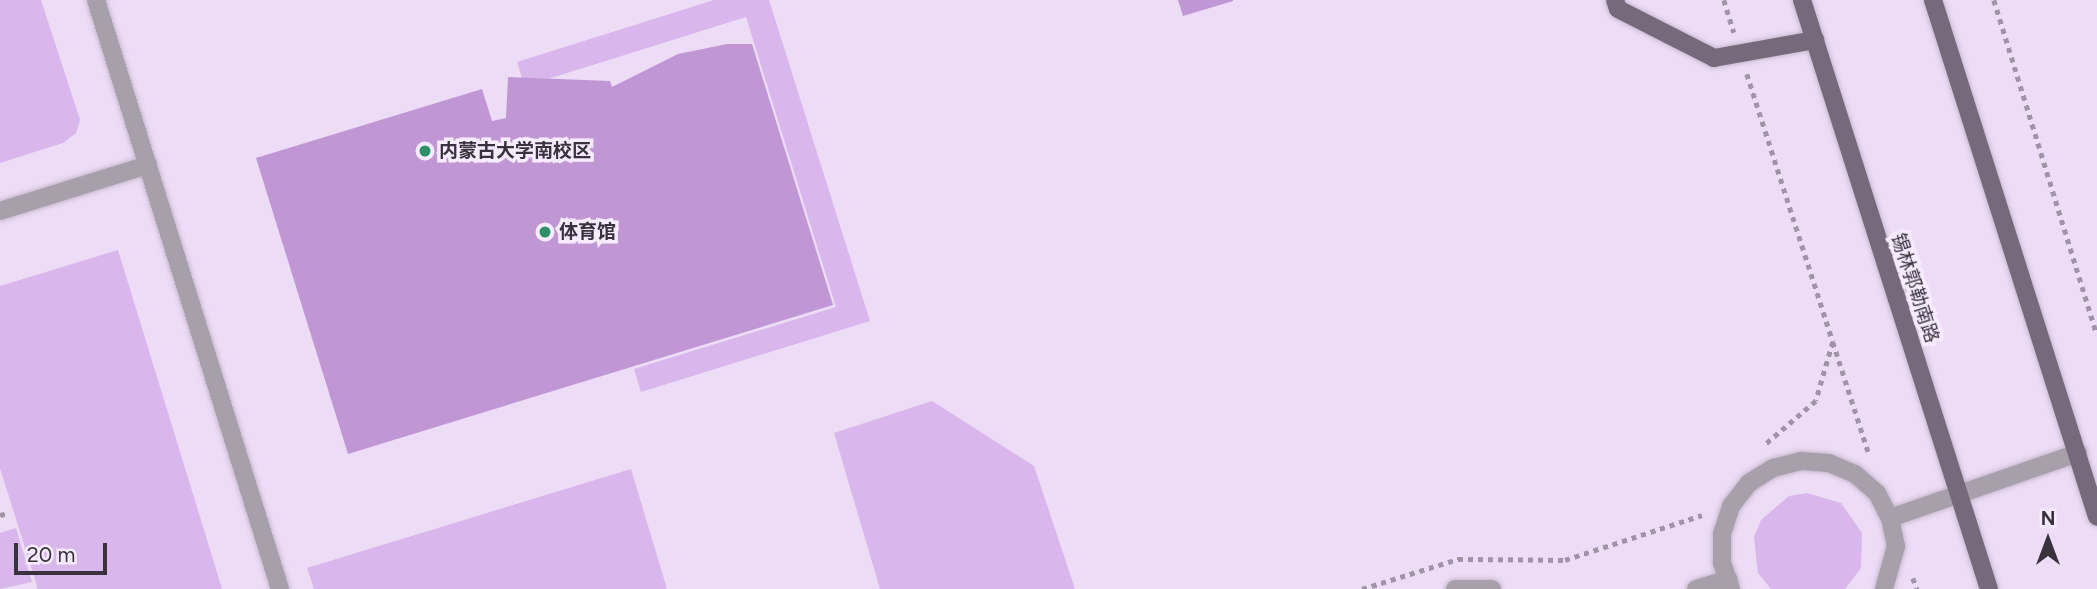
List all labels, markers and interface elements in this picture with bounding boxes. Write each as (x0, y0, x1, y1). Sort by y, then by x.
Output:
place label: 内蒙古大学南校区 (439, 140, 591, 162)
marker: 内蒙古大学南校区 (417, 143, 433, 159)
place label: 体育馆 (559, 221, 616, 243)
marker: 体育馆 (537, 224, 553, 240)
street label: 锡林郭勒南路 (1887, 230, 1943, 346)
north arrow (2013, 505, 2083, 575)
text: N (2041, 507, 2055, 530)
scale bar (18, 530, 110, 574)
text: 20 m (27, 542, 75, 567)

